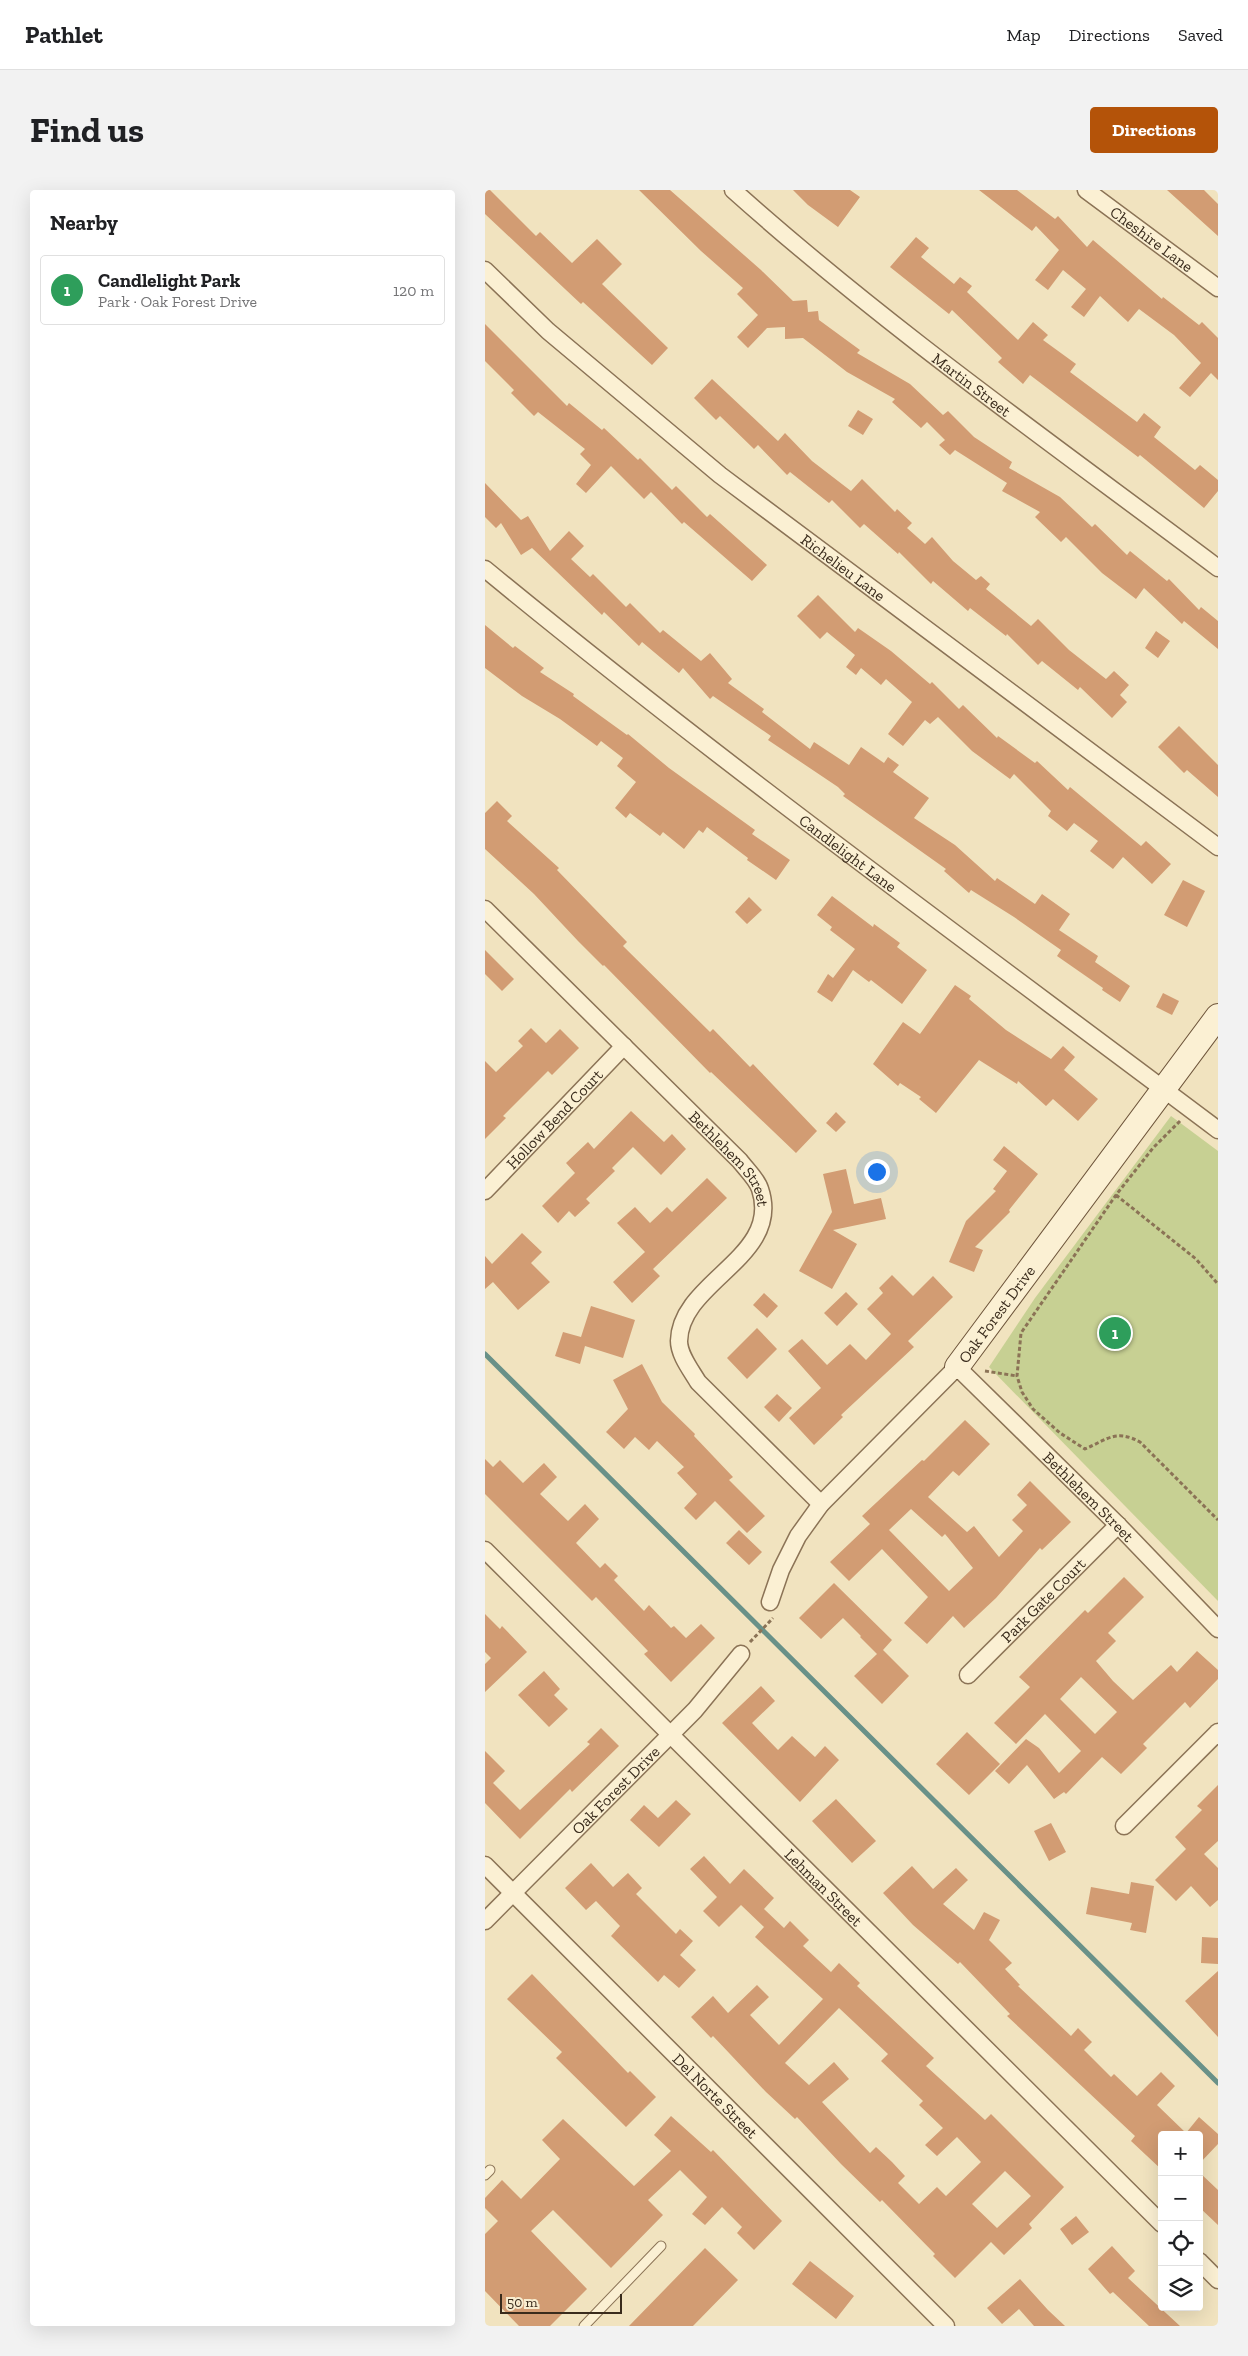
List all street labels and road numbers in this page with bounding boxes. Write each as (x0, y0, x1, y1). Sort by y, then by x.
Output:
street label: Cheshire Lane (1106, 202, 1197, 276)
street label: Martin Street (928, 349, 1015, 421)
street label: Richelieu Lane (797, 530, 889, 605)
street label: Candlelight Lane (795, 811, 900, 896)
street label: Hollow Bend Court (502, 1065, 607, 1173)
street label: Bethlehem Street (685, 1107, 772, 1208)
street label: Oak Forest Drive (954, 1262, 1039, 1367)
street label: Bethlehem Street (1039, 1448, 1138, 1546)
street label: Park Gate Court (997, 1554, 1090, 1647)
street label: Oak Forest Drive (568, 1742, 664, 1838)
street label: Lehman Street (781, 1845, 866, 1930)
street label: Del Norte Street (669, 2049, 762, 2142)

